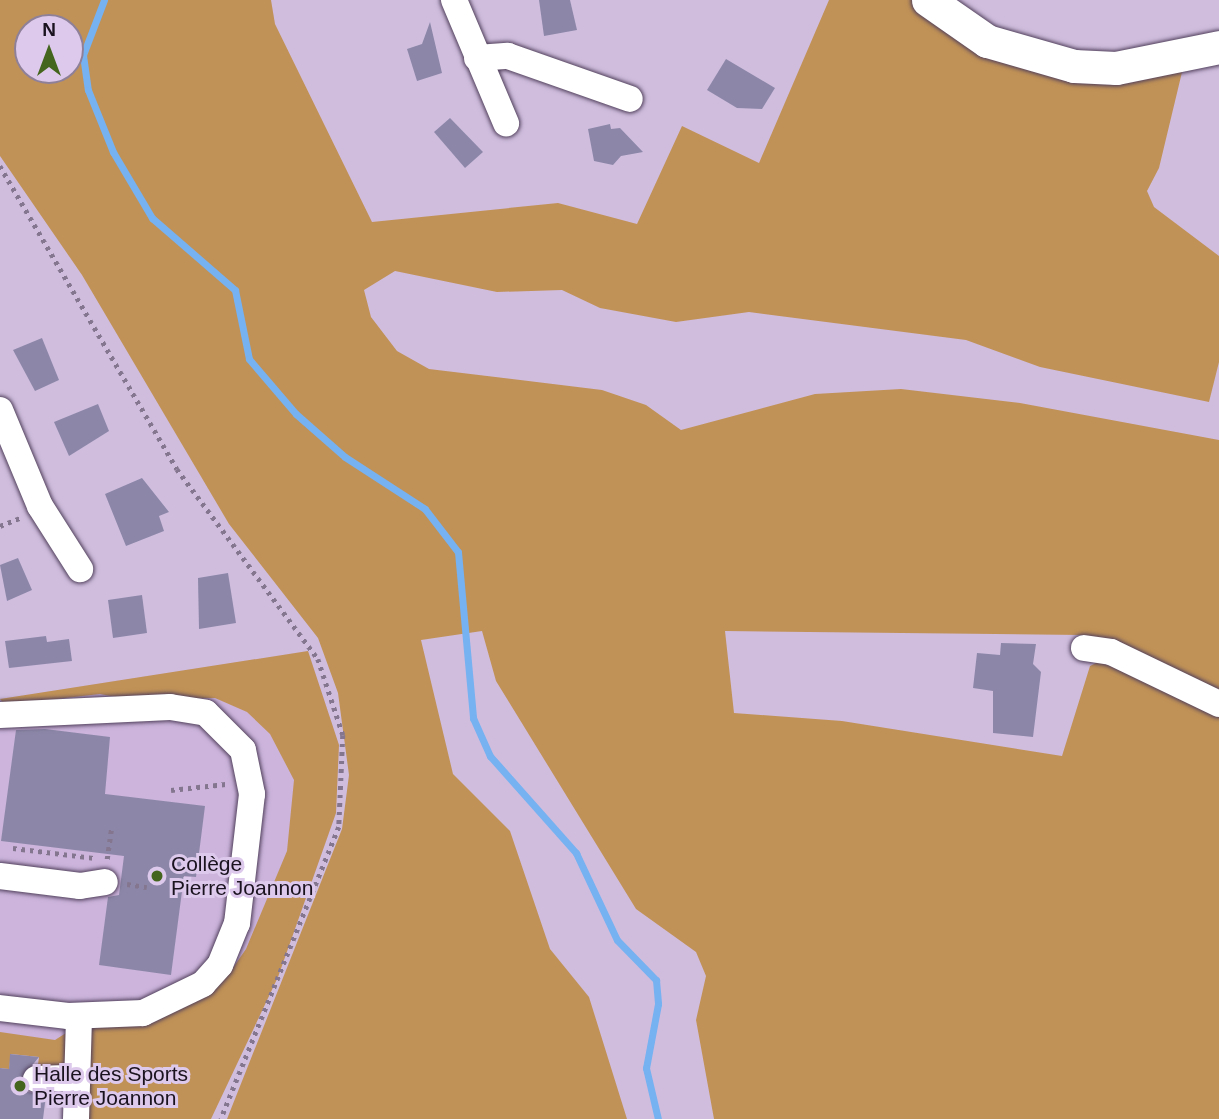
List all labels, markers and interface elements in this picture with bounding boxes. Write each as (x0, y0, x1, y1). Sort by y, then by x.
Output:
north arrow (14, 14, 84, 84)
text: N (42, 19, 56, 40)
place label: Collège Pierre Joannon (171, 851, 313, 901)
marker: Collège Pierre Joannon (149, 868, 165, 884)
place label: Halle des Sports Pierre Joannon (34, 1061, 188, 1111)
marker: Halle des Sports Pierre Joannon (12, 1078, 28, 1094)

